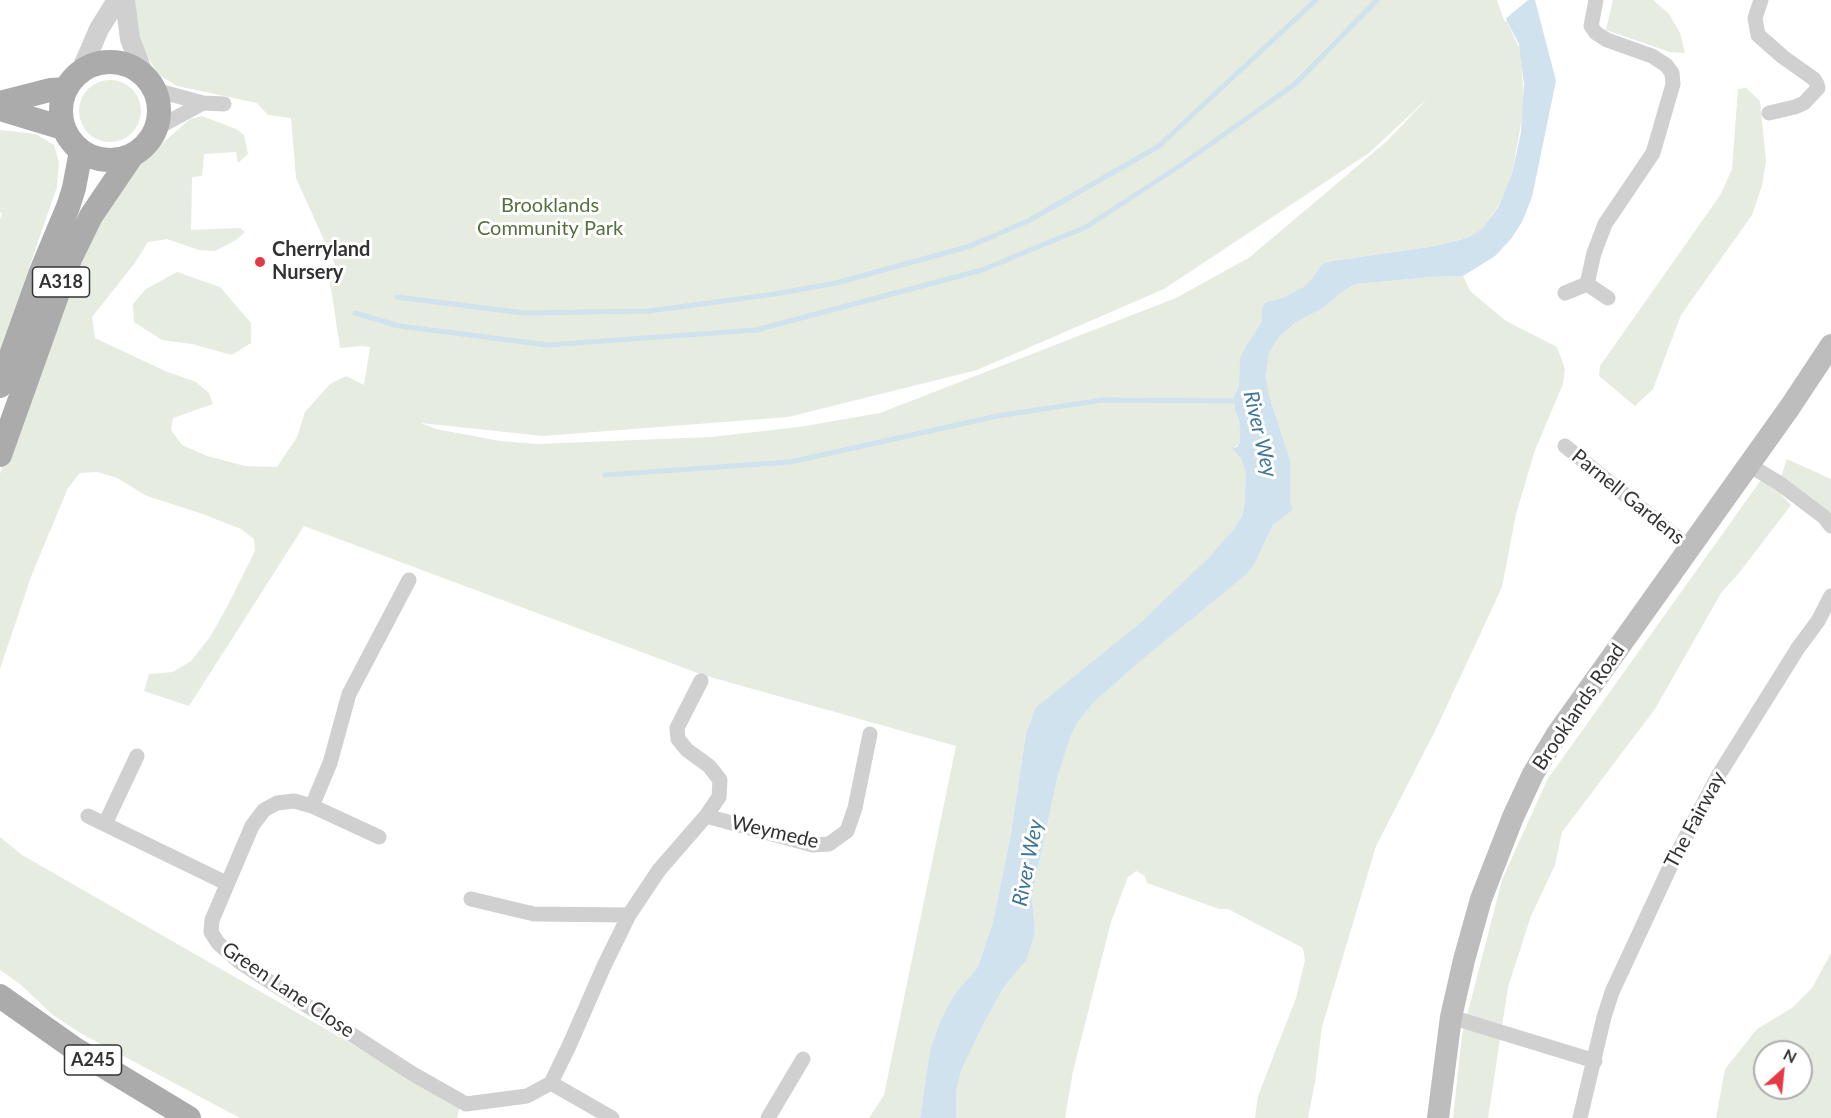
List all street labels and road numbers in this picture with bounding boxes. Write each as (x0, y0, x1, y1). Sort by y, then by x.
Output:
road number: A318 (32, 267, 90, 297)
street label: Parnell Gardens (1567, 444, 1689, 550)
street label: Brooklands Road (1528, 639, 1630, 775)
street label: The Fairway (1660, 768, 1730, 872)
street label: Weymede (729, 810, 821, 854)
street label: Green Lane Close (217, 937, 359, 1043)
road number: A245 (64, 1045, 122, 1075)

